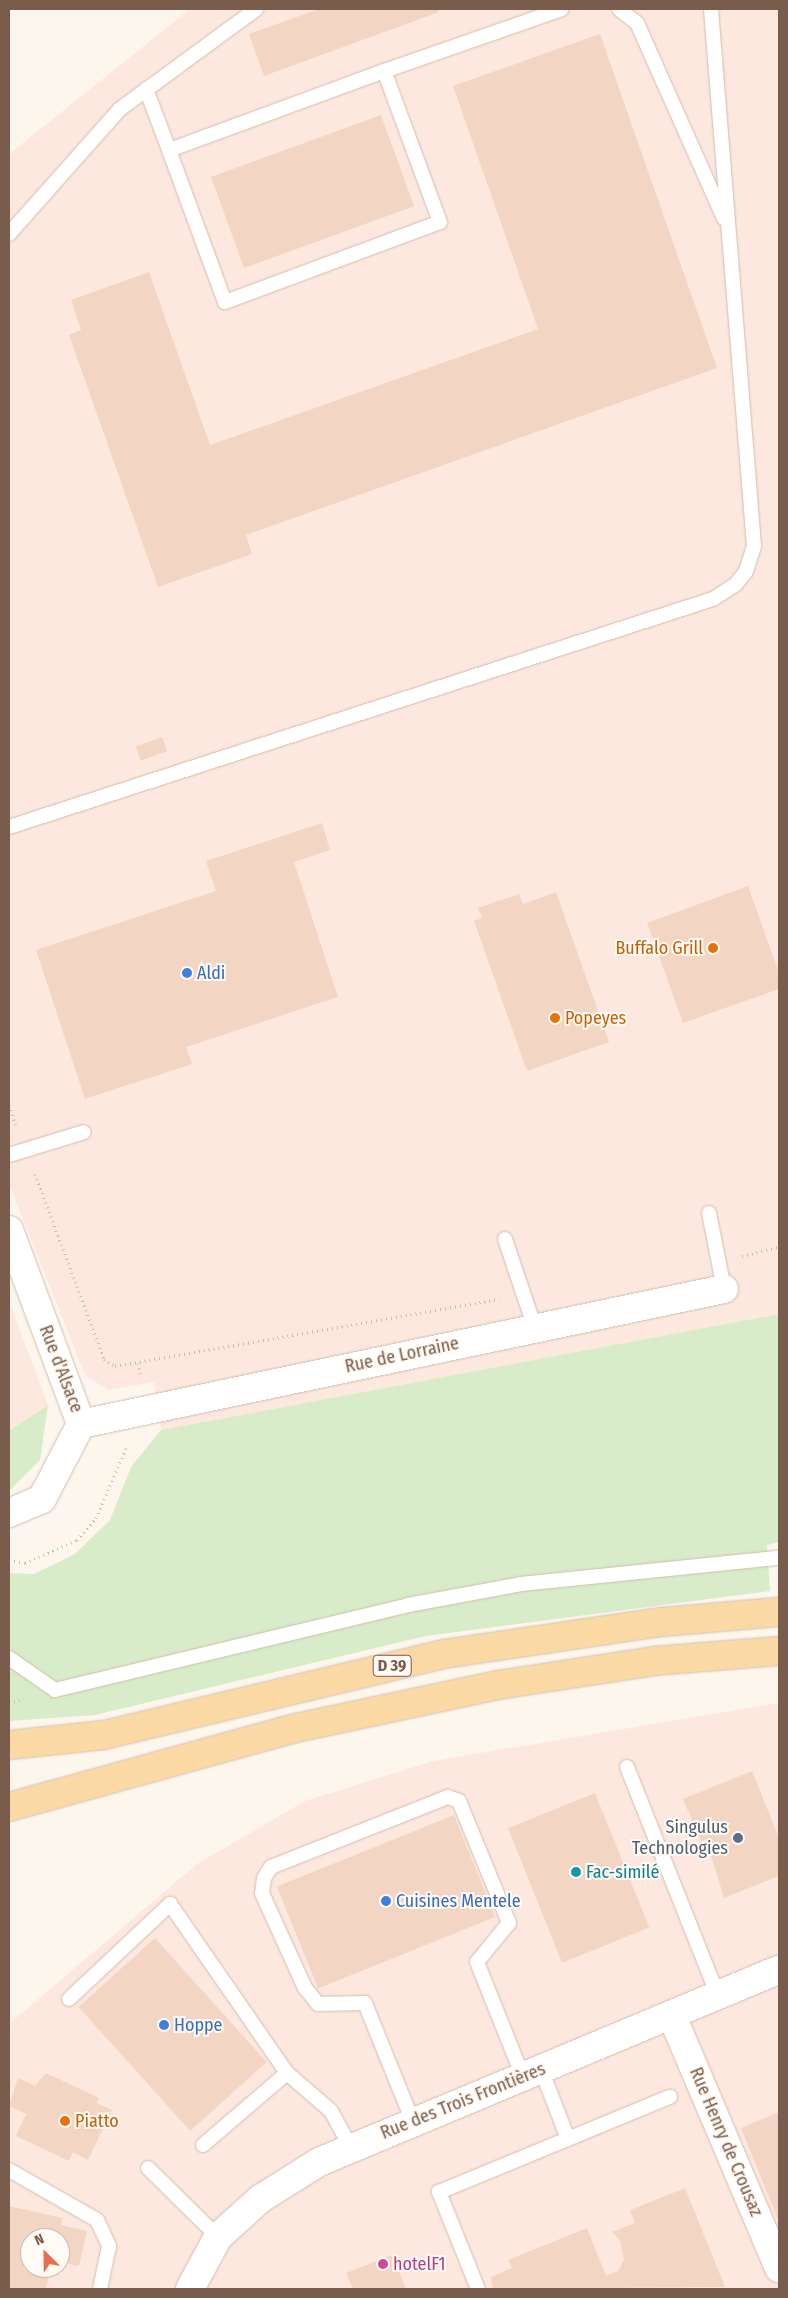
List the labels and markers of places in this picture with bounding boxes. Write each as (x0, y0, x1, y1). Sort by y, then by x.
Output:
place label: Buffalo Grill (615, 937, 703, 959)
marker: Buffalo Grill (707, 942, 719, 954)
place label: Aldi (197, 962, 225, 984)
marker: Aldi (181, 967, 193, 979)
place label: Popeyes (565, 1007, 626, 1029)
marker: Popeyes (549, 1012, 561, 1024)
place label: Singulus Technologies (632, 1817, 728, 1860)
marker: Singulus Technologies (732, 1832, 744, 1844)
place label: Fac-similé (586, 1861, 659, 1883)
marker: Fac-similé (570, 1866, 582, 1878)
place label: Cuisines Mentele (396, 1890, 521, 1912)
marker: Cuisines Mentele (380, 1895, 392, 1907)
place label: Hoppe (174, 2014, 222, 2036)
marker: Hoppe (158, 2019, 170, 2031)
place label: Piatto (75, 2110, 119, 2132)
marker: Piatto (59, 2115, 71, 2127)
place label: hotelF1 (393, 2253, 446, 2275)
marker: hotelF1 (377, 2258, 389, 2270)

